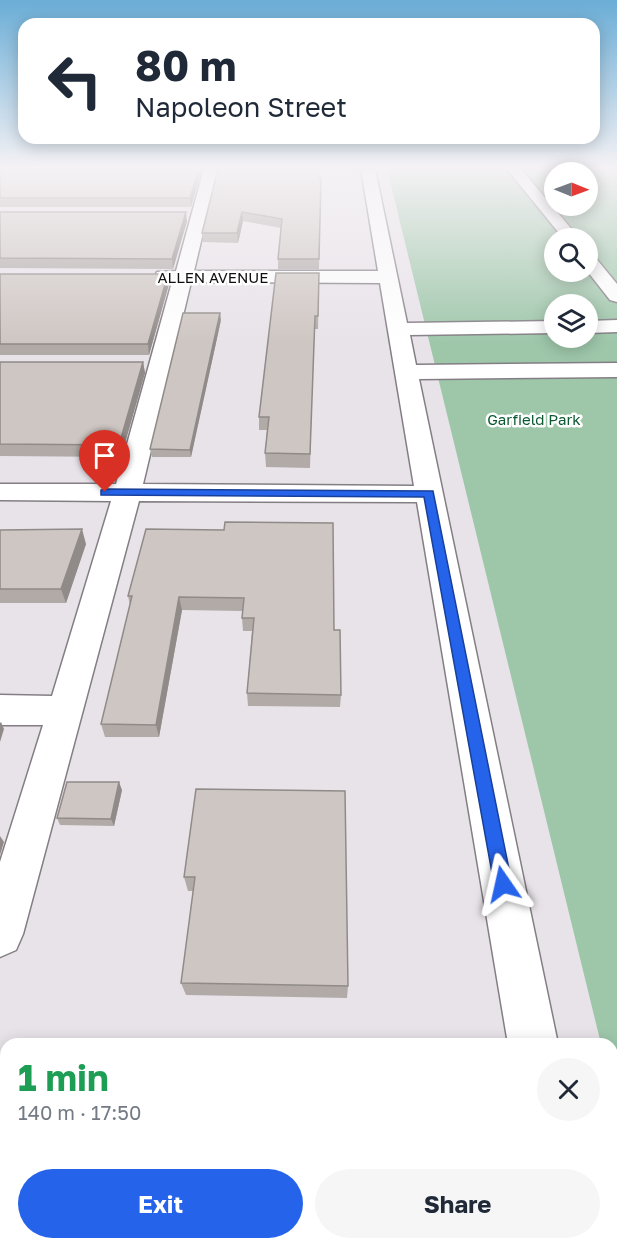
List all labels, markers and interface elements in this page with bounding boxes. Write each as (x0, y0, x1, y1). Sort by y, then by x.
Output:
text: 80 m (135, 40, 236, 90)
icon: left (36, 42, 114, 120)
text: Napoleon Street (135, 91, 347, 123)
north arrow (544, 162, 598, 216)
map controls (544, 162, 598, 348)
button: search (544, 228, 598, 282)
street label: ALLEN AVENUE (158, 268, 268, 286)
button: layers (544, 294, 598, 348)
park label: Garfield Park (487, 410, 581, 428)
pin (79, 430, 130, 492)
icon: arrive (88, 439, 121, 472)
position arrow (471, 852, 535, 916)
text: 1 min (18, 1056, 109, 1099)
button: close (537, 1058, 600, 1121)
text: 140 m · 17:50 (18, 1100, 141, 1124)
button: Exit (18, 1169, 303, 1238)
button: Share (315, 1169, 600, 1238)

